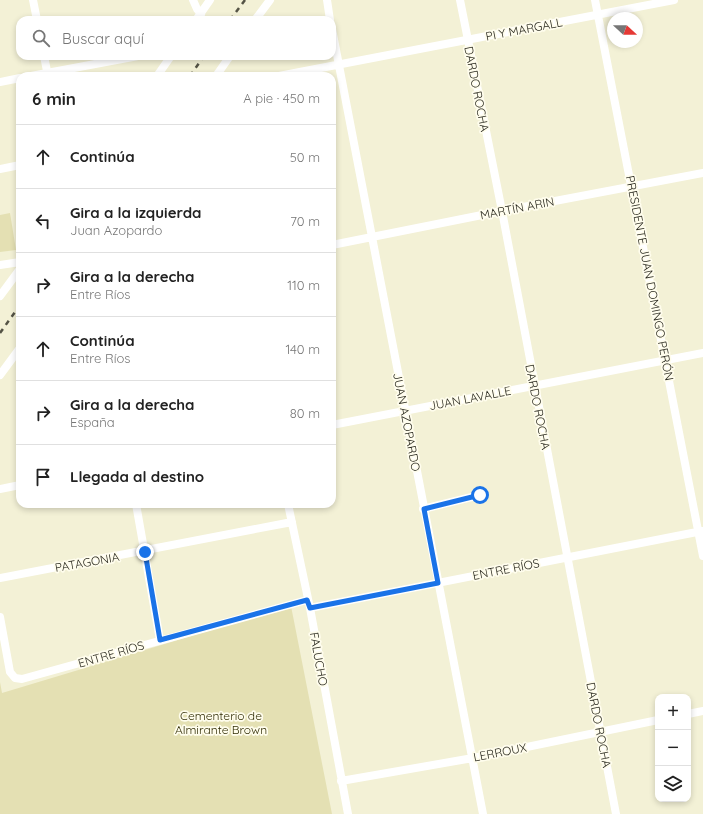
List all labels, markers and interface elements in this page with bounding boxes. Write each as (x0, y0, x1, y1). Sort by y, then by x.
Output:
north arrow (607, 12, 643, 48)
street label: PI Y MARGALL (484, 14, 564, 44)
search box (16, 16, 336, 60)
icon: search (30, 27, 52, 49)
text: Buscar aquí (62, 29, 144, 48)
street label: DARDO ROCHA (461, 45, 493, 133)
text: 6 min (32, 88, 76, 109)
text: A pie · 450 m (243, 90, 320, 106)
icon: ahead (32, 146, 54, 168)
text: Continúa (70, 147, 135, 166)
text: 50 m (290, 149, 320, 165)
street label: PRESIDENTE JUAN DOMINGO PERÓN (623, 174, 677, 382)
street label: MARTÍN ARIN (479, 193, 555, 223)
text: Gira a la izquierda (70, 203, 202, 222)
icon: left (32, 210, 54, 232)
text: 70 m (290, 213, 320, 229)
text: Juan Azopardo (70, 222, 162, 238)
text: Gira a la derecha (70, 267, 195, 286)
icon: right (32, 274, 54, 296)
text: 110 m (287, 277, 320, 293)
text: Entre Ríos (70, 286, 130, 302)
text: Continúa (70, 331, 135, 350)
icon: ahead (32, 338, 54, 360)
text: 140 m (285, 341, 320, 357)
text: Entre Ríos (70, 350, 130, 366)
street label: DARDO ROCHA (522, 363, 554, 451)
street label: JUAN AZOPARDO (390, 371, 424, 473)
street label: JUAN LAVALLE (428, 383, 512, 413)
text: Gira a la derecha (70, 395, 195, 414)
icon: right (32, 402, 54, 424)
text: 80 m (290, 405, 320, 421)
text: España (70, 414, 115, 430)
icon: arrive (32, 466, 54, 488)
text: Llegada al destino (70, 467, 204, 486)
route start (471, 486, 489, 504)
route end (136, 543, 154, 561)
street label: PATAGONIA (54, 549, 121, 575)
street label: ENTRE RÍOS (471, 555, 541, 583)
street label: FALUCHO (307, 631, 331, 687)
street label: ENTRE RÍOS (76, 637, 146, 671)
street label: DARDO ROCHA (583, 681, 615, 769)
map controls (655, 694, 691, 802)
button: + (655, 694, 691, 730)
park label: Cementerio de Almirante Brown (175, 708, 267, 737)
button: − (655, 730, 691, 766)
street label: LERROUX (472, 739, 528, 765)
button: layers (655, 766, 691, 802)

